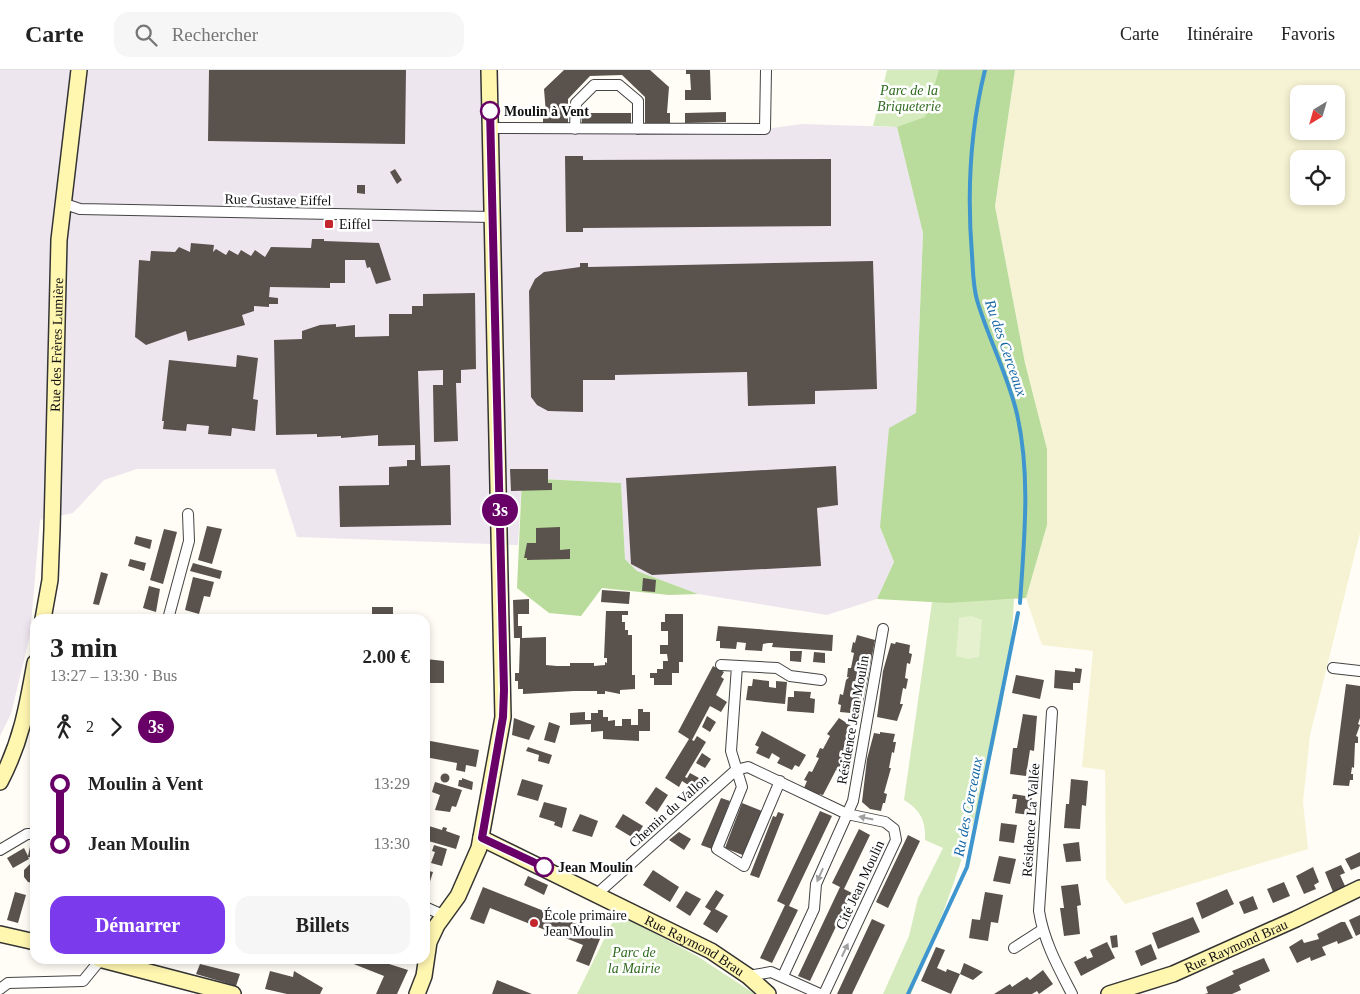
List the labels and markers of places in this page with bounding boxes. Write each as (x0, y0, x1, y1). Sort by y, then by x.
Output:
marker: Moulin à Vent (480, 101, 500, 121)
place label: Moulin à Vent (504, 104, 589, 119)
place label: Eiffel (339, 217, 371, 232)
marker: Eiffel (323, 218, 335, 230)
marker: Jean Moulin (534, 857, 554, 877)
place label: Jean Moulin (558, 860, 633, 875)
place label: École primaire Jean Moulin (544, 907, 627, 939)
marker: École primaire Jean Moulin (528, 917, 540, 929)

